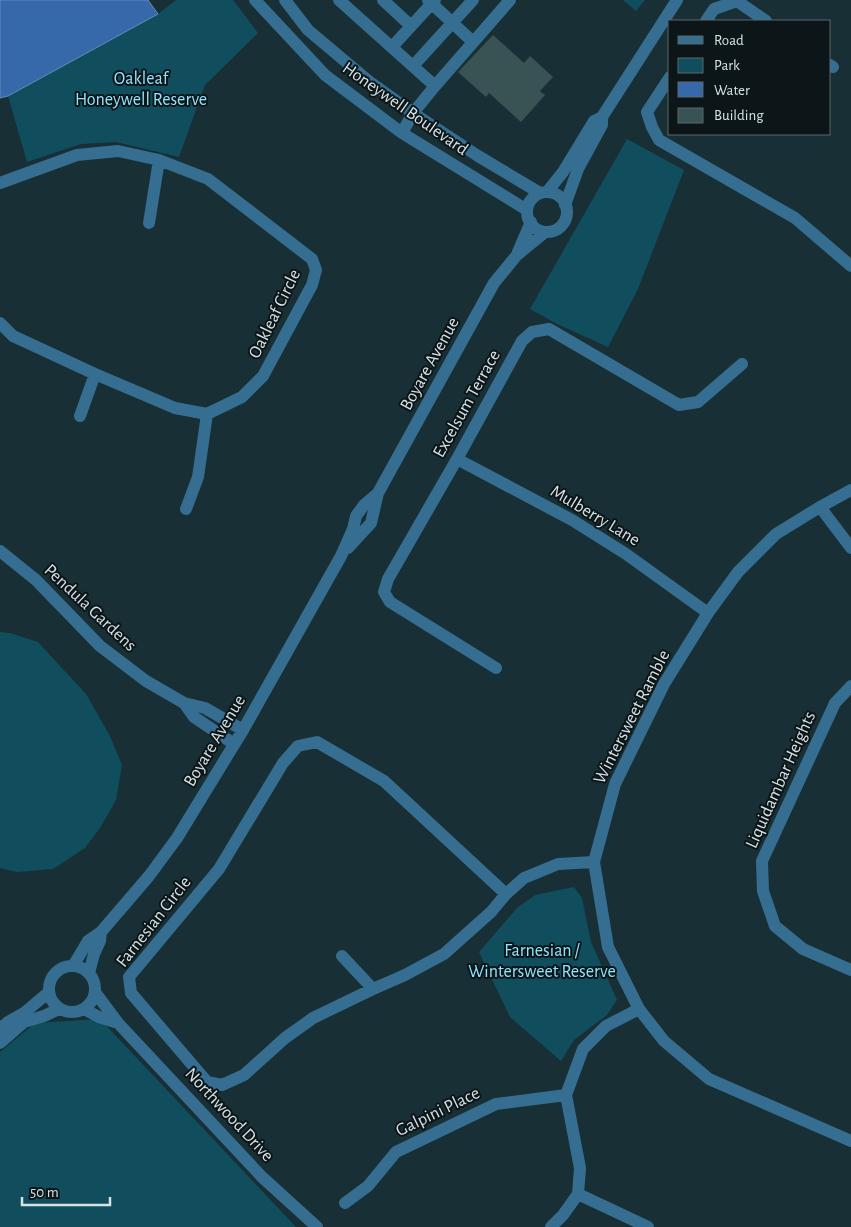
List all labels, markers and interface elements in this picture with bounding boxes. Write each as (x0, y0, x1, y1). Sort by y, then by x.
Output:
legend (668, 20, 831, 135)
text: Road (714, 33, 744, 48)
text: Park (714, 58, 740, 73)
street label: Honeywell Boulevard (339, 59, 471, 159)
park label: Oakleaf Honeywell Reserve (75, 70, 207, 109)
text: Water (714, 83, 750, 98)
text: Building (714, 108, 764, 123)
street label: Oakleaf Circle (246, 267, 304, 361)
street label: Boyare Avenue (397, 315, 463, 413)
street label: Excelsum Terrace (430, 347, 504, 461)
street label: Mulberry Lane (547, 482, 643, 550)
street label: Pendula Gardens (41, 561, 139, 655)
street label: Wintersweet Ramble (591, 647, 673, 787)
street label: Boyare Avenue (181, 692, 249, 790)
street label: Liquidambar Heights (743, 709, 819, 851)
street label: Farnesian Circle (113, 873, 195, 971)
park label: Farnesian / Wintersweet Reserve (468, 942, 616, 981)
street label: Northwood Drive (181, 1065, 277, 1165)
street label: Galpini Place (393, 1084, 483, 1140)
scale bar (22, 1174, 110, 1206)
text: 50 m (30, 1185, 59, 1200)

